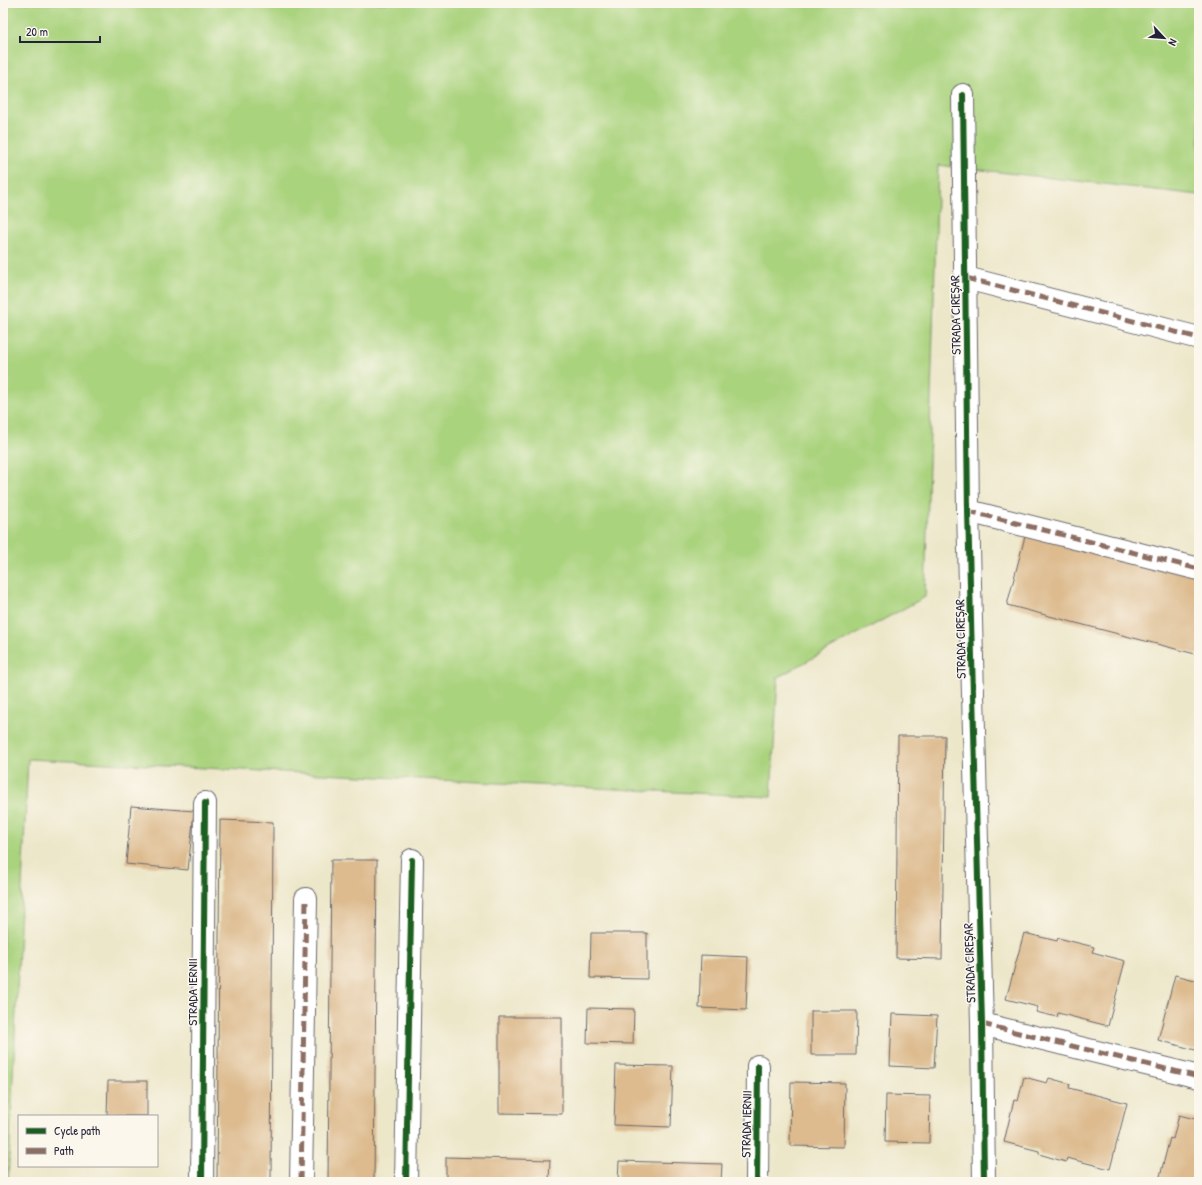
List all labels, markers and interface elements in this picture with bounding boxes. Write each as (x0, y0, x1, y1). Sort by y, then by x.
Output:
scale bar (20, 18, 100, 44)
north arrow (1144, 18, 1184, 58)
text: 20 m (26, 23, 48, 40)
text: N (1165, 37, 1181, 48)
street label: STRADA CIREȘAR (945, 275, 965, 355)
street label: STRADA CIREȘAR (950, 599, 970, 679)
street label: STRADA CIREȘAR (959, 923, 979, 1003)
street label: STRADA IERNII (183, 958, 201, 1026)
street label: STRADA IERNII (736, 1090, 756, 1158)
legend (18, 1115, 158, 1167)
text: Cycle path (54, 1122, 100, 1139)
text: Path (54, 1142, 74, 1159)

